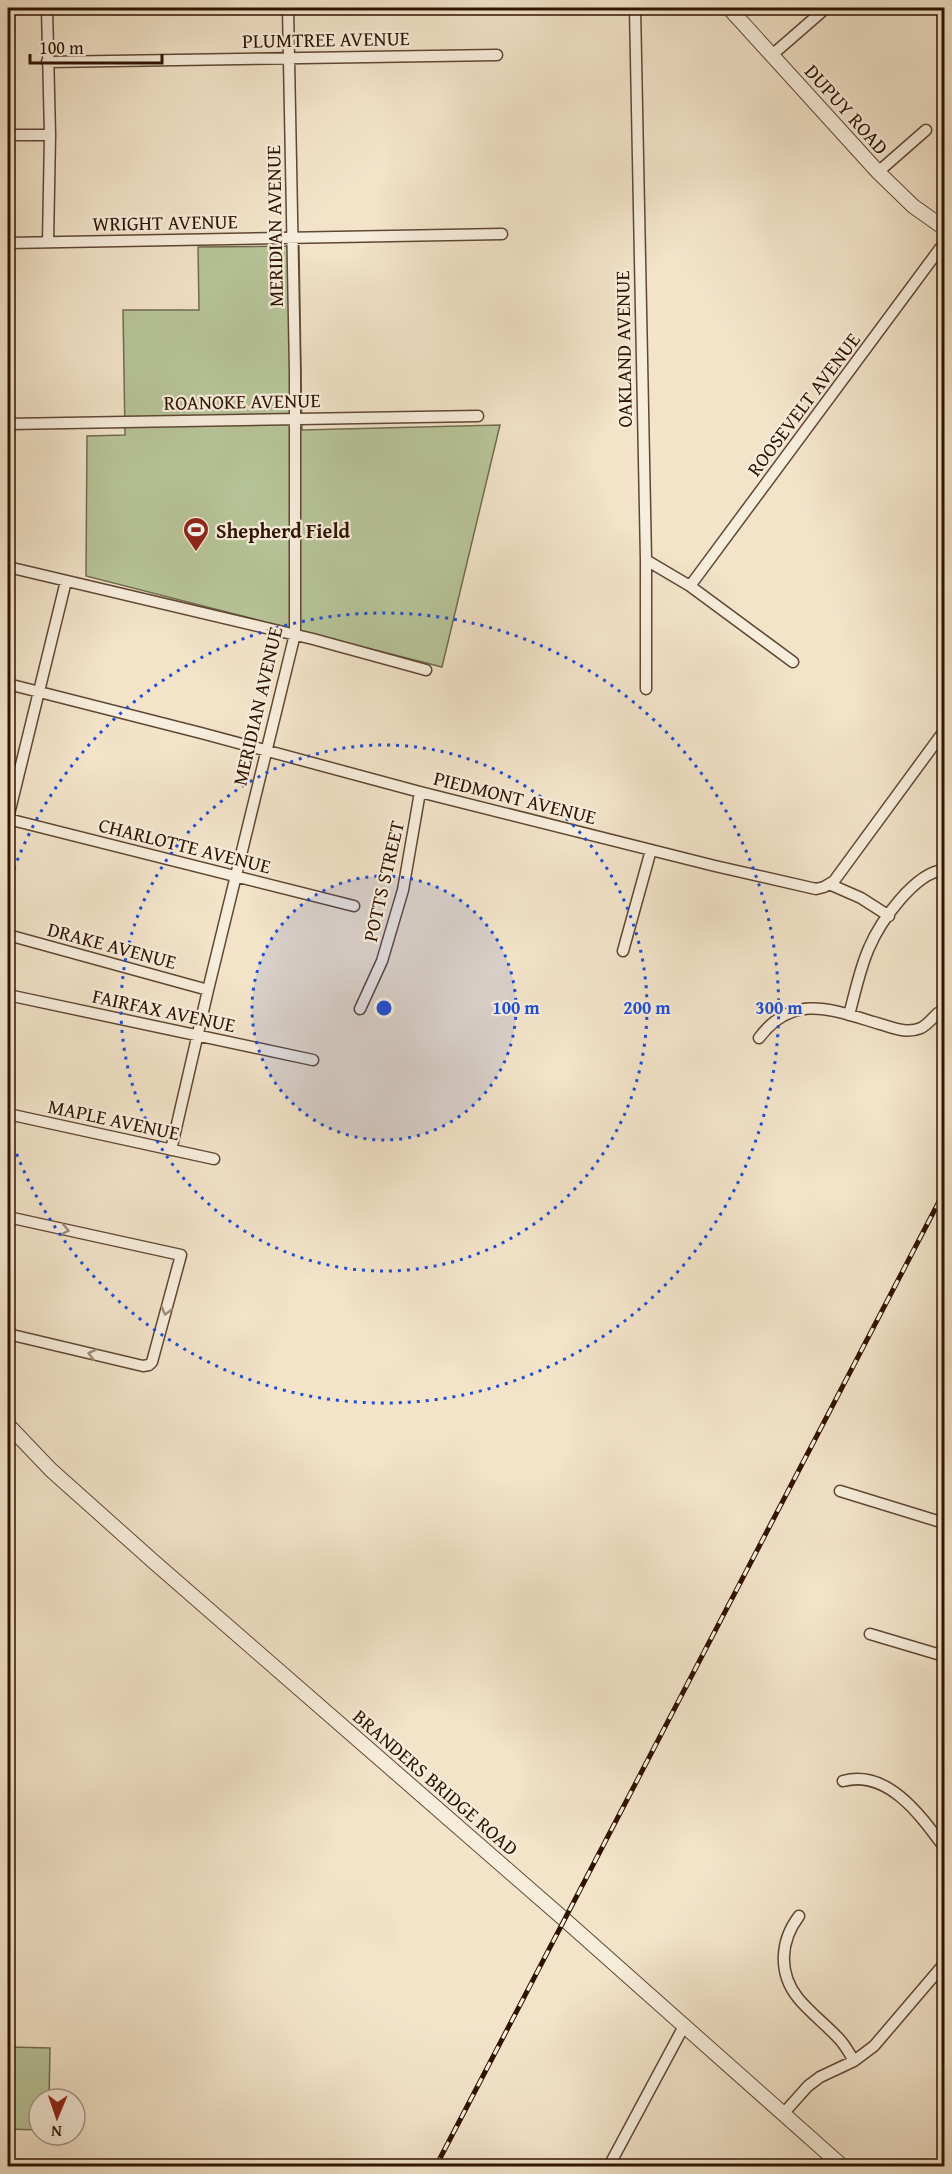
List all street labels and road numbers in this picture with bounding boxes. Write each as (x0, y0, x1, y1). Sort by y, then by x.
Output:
street label: PLUMTREE AVENUE (242, 23, 410, 55)
street label: DUPUY ROAD (798, 57, 896, 161)
street label: MERIDIAN AVENUE (258, 145, 290, 307)
street label: WRIGHT AVENUE (92, 206, 238, 238)
street label: OAKLAND AVENUE (607, 270, 639, 428)
street label: ROOSEVELT AVENUE (739, 326, 867, 482)
street label: ROANOKE AVENUE (163, 385, 321, 417)
street label: MERIDIAN AVENUE (225, 624, 289, 788)
street label: PIEDMONT AVENUE (431, 763, 599, 831)
street label: CHARLOTTE AVENUE (96, 810, 274, 880)
street label: POTTS STREET (355, 818, 411, 944)
street label: DRAKE AVENUE (44, 914, 180, 976)
street label: FAIRFAX AVENUE (90, 981, 238, 1039)
street label: MAPLE AVENUE (46, 1091, 182, 1147)
street label: BRANDERS BRIDGE ROAD (347, 1702, 525, 1862)

